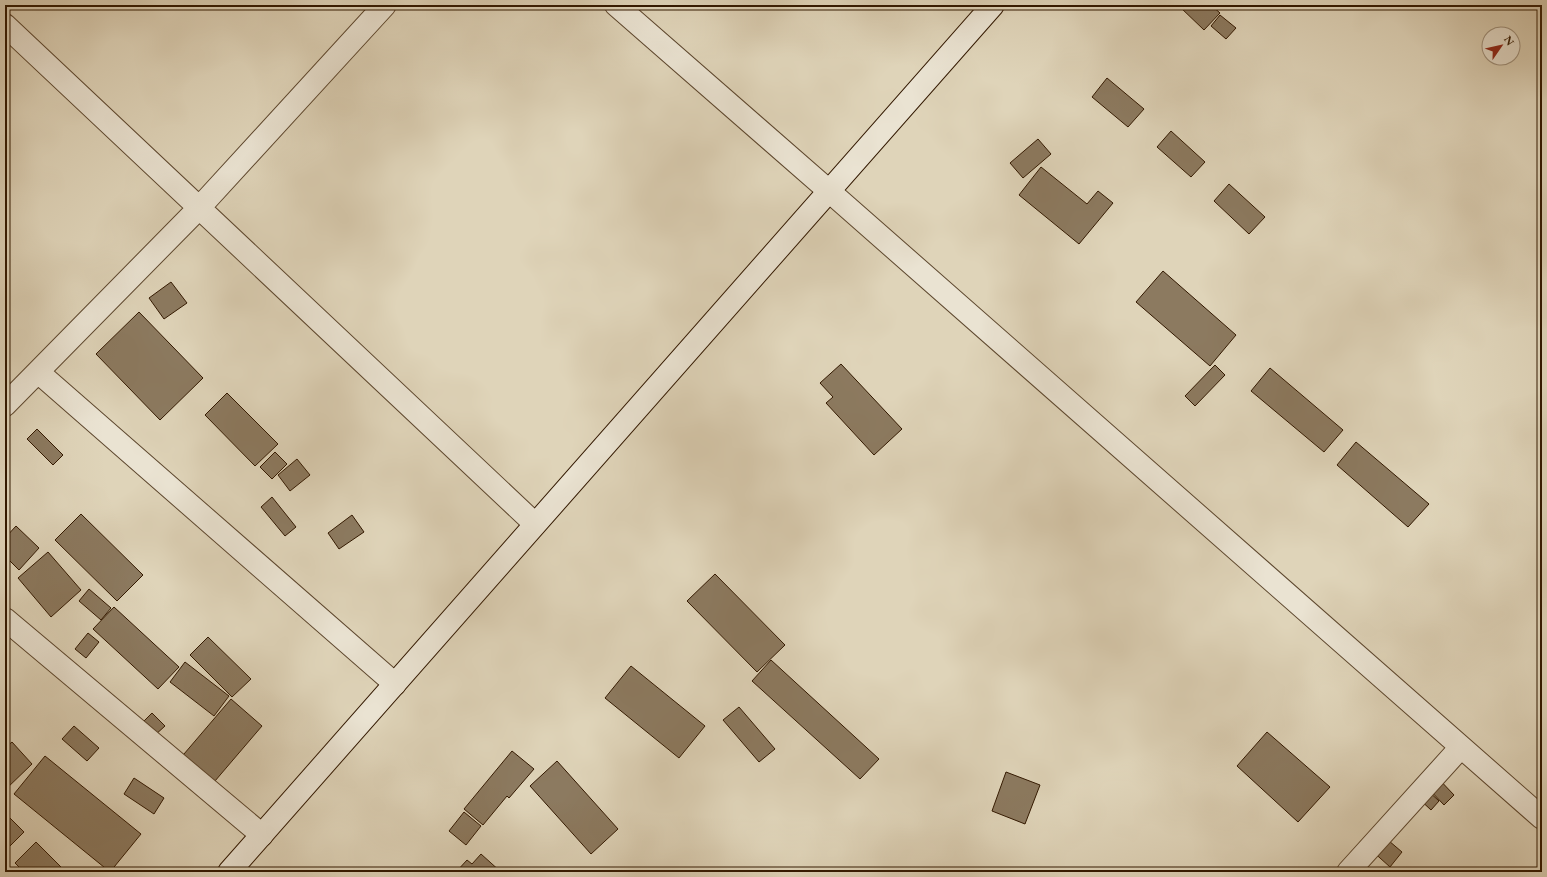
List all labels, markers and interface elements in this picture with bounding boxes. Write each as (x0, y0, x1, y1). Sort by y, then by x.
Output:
north arrow (1481, 26, 1521, 66)
text: N (1501, 33, 1518, 48)

